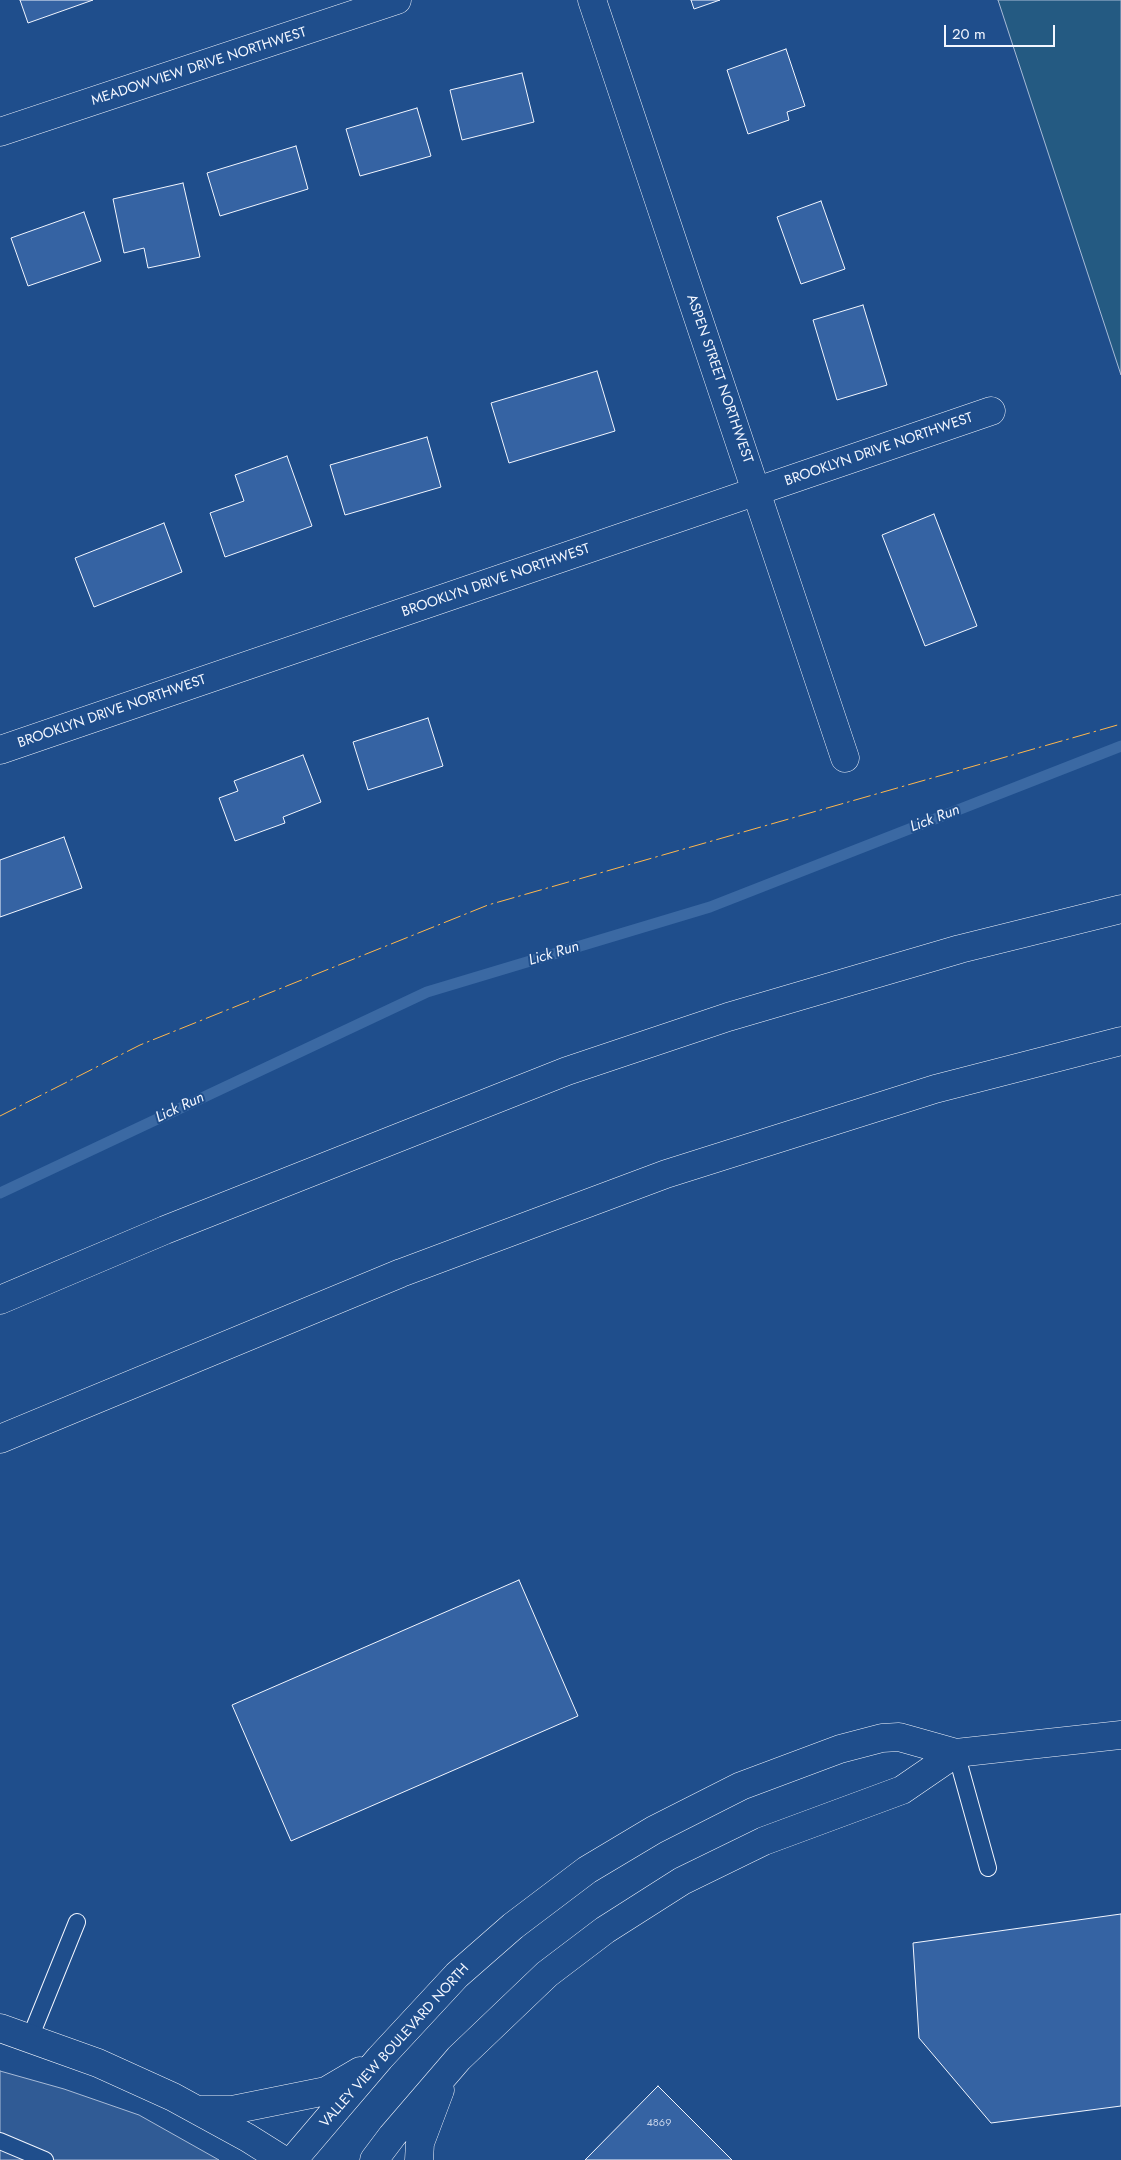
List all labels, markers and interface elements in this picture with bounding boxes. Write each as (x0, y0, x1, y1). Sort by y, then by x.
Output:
scale bar (946, 15, 1057, 47)
text: 20 m (952, 23, 986, 45)
street label: MEADOWVIEW DRIVE NORTHWEST (89, 24, 309, 110)
street label: ASPEN STREET NORTHWEST (682, 292, 756, 466)
street label: BROOKLYN DRIVE NORTHWEST (783, 410, 975, 490)
street label: BROOKLYN DRIVE NORTHWEST (400, 541, 592, 621)
street label: BROOKLYN DRIVE NORTHWEST (16, 672, 208, 752)
water label: Lick Run (908, 801, 962, 837)
water label: Lick Run (527, 938, 581, 970)
water label: Lick Run (153, 1089, 207, 1127)
street label: VALLEY VIEW BOULEVARD NORTH (317, 1961, 473, 2131)
house number: 4869 (646, 2116, 672, 2130)

